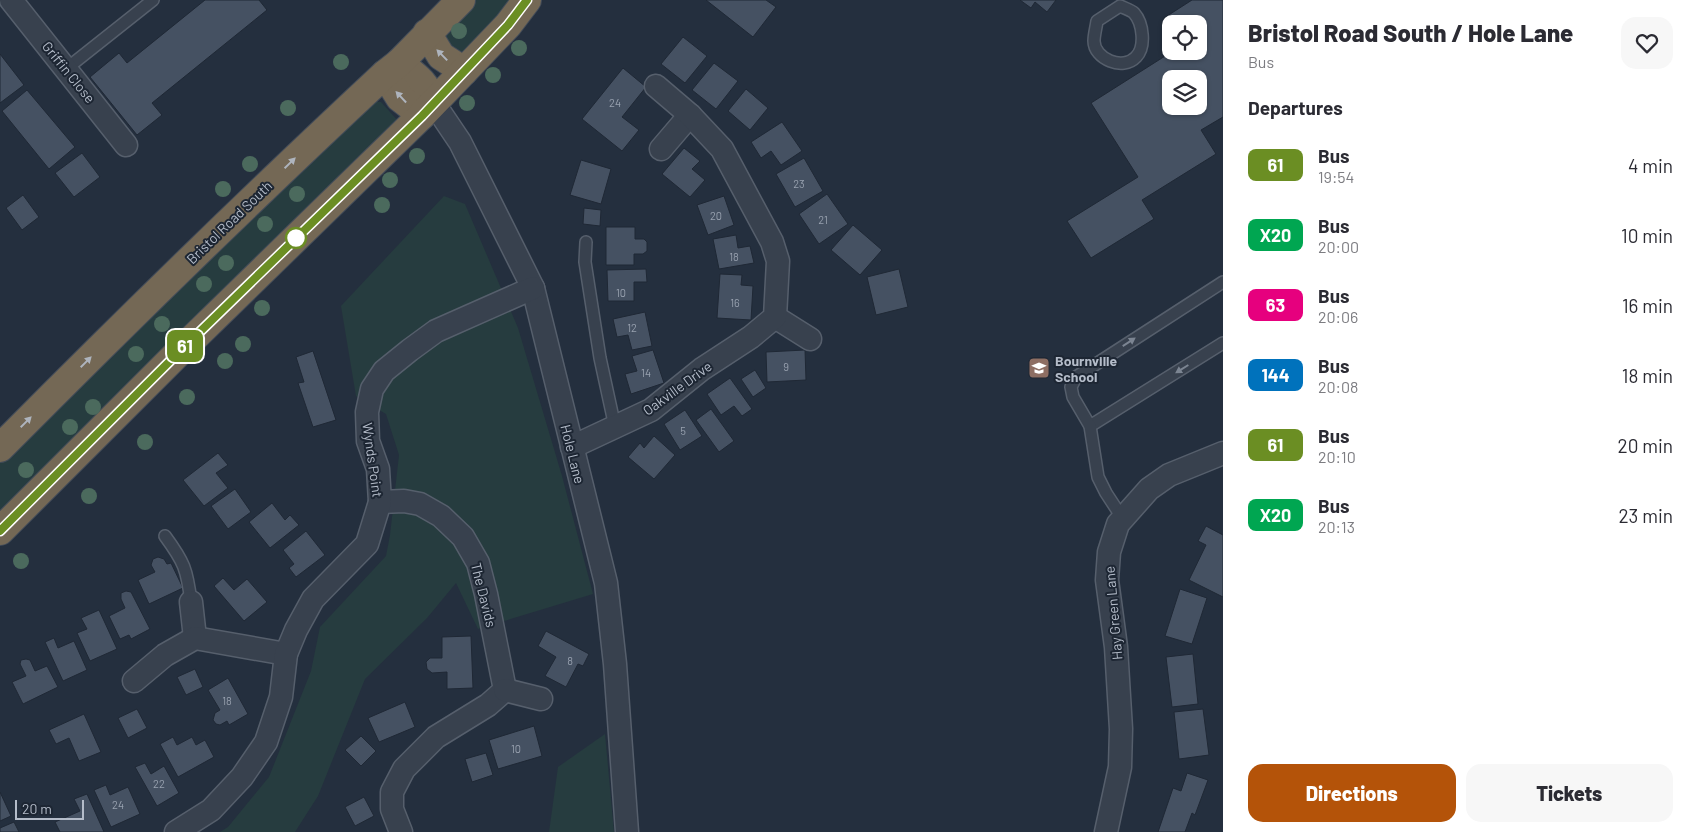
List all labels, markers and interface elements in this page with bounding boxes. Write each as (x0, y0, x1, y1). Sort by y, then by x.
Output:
map controls (1162, 15, 1207, 115)
button: locate (1162, 15, 1207, 60)
button: heart (1621, 17, 1673, 69)
text: Bristol Road South / Hole Lane (1248, 18, 1573, 47)
street label: Griffin Close (39, 38, 99, 106)
one-way arrow (437, 49, 448, 61)
text: Bus (1248, 52, 1274, 71)
button: layers (1162, 70, 1207, 115)
one-way arrow (395, 91, 407, 103)
house number: 24 (609, 96, 621, 109)
text: Departures (1248, 96, 1343, 119)
text: Bus (1318, 144, 1350, 167)
text: 61 (1268, 154, 1283, 176)
text: 4 min (1628, 154, 1673, 177)
one-way arrow (284, 157, 296, 169)
text: 19:54 (1318, 167, 1354, 186)
street label: Bristol Road South (183, 177, 275, 267)
house number: 23 (793, 177, 805, 190)
house number: 20 (710, 209, 722, 222)
house number: 21 (818, 213, 828, 226)
text: Bus (1318, 214, 1350, 237)
text: X20 (1260, 224, 1291, 246)
text: 10 min (1621, 224, 1673, 247)
unlabelled marker (285, 227, 307, 249)
text: 20:00 (1318, 237, 1359, 256)
house number: 18 (729, 250, 739, 263)
text: Bus (1318, 284, 1350, 307)
house number: 10 (616, 286, 626, 299)
text: 63 (1266, 294, 1285, 316)
text: 16 min (1622, 294, 1673, 317)
house number: 16 (730, 296, 740, 309)
text: 20:06 (1318, 307, 1358, 326)
house number: 12 (627, 321, 637, 334)
line badge: 61 (162, 330, 208, 362)
text: 61 (177, 335, 193, 357)
one-way arrow (1123, 338, 1136, 347)
place label: Bournville School (1055, 352, 1118, 385)
text: Bus (1318, 354, 1350, 377)
one-way arrow (80, 356, 92, 368)
school or university icon: Bournville School (1027, 356, 1051, 380)
street label: Oakville Drive (639, 357, 715, 419)
house number: 9 (783, 360, 789, 373)
one-way arrow (1175, 364, 1188, 373)
text: 144 (1261, 364, 1290, 386)
text: 18 min (1622, 364, 1673, 387)
house number: 14 (641, 366, 651, 379)
text: 20:08 (1318, 377, 1358, 396)
one-way arrow (20, 416, 32, 428)
street label: Wynds Point (359, 422, 387, 498)
street label: Hole Lane (557, 423, 589, 485)
house number: 5 (680, 424, 686, 437)
text: Bus (1318, 424, 1350, 447)
text: 61 (1268, 434, 1283, 456)
text: 20 min (1617, 434, 1673, 457)
text: 20:10 (1318, 447, 1356, 466)
text: Bus (1318, 494, 1350, 517)
text: X20 (1260, 504, 1291, 526)
text: 23 min (1619, 504, 1673, 527)
text: 20:13 (1318, 517, 1355, 536)
street label: The Davids (468, 561, 500, 629)
street label: Hay Green Lane (1100, 565, 1126, 661)
house number: 8 (567, 654, 573, 667)
house number: 18 (222, 694, 232, 707)
house number: 10 (511, 742, 521, 755)
button: Directions (1248, 764, 1456, 822)
button: Tickets (1466, 764, 1673, 822)
house number: 22 (153, 777, 165, 790)
scale bar (15, 797, 84, 820)
house number: 24 (112, 798, 124, 811)
text: 20 m (22, 800, 52, 817)

